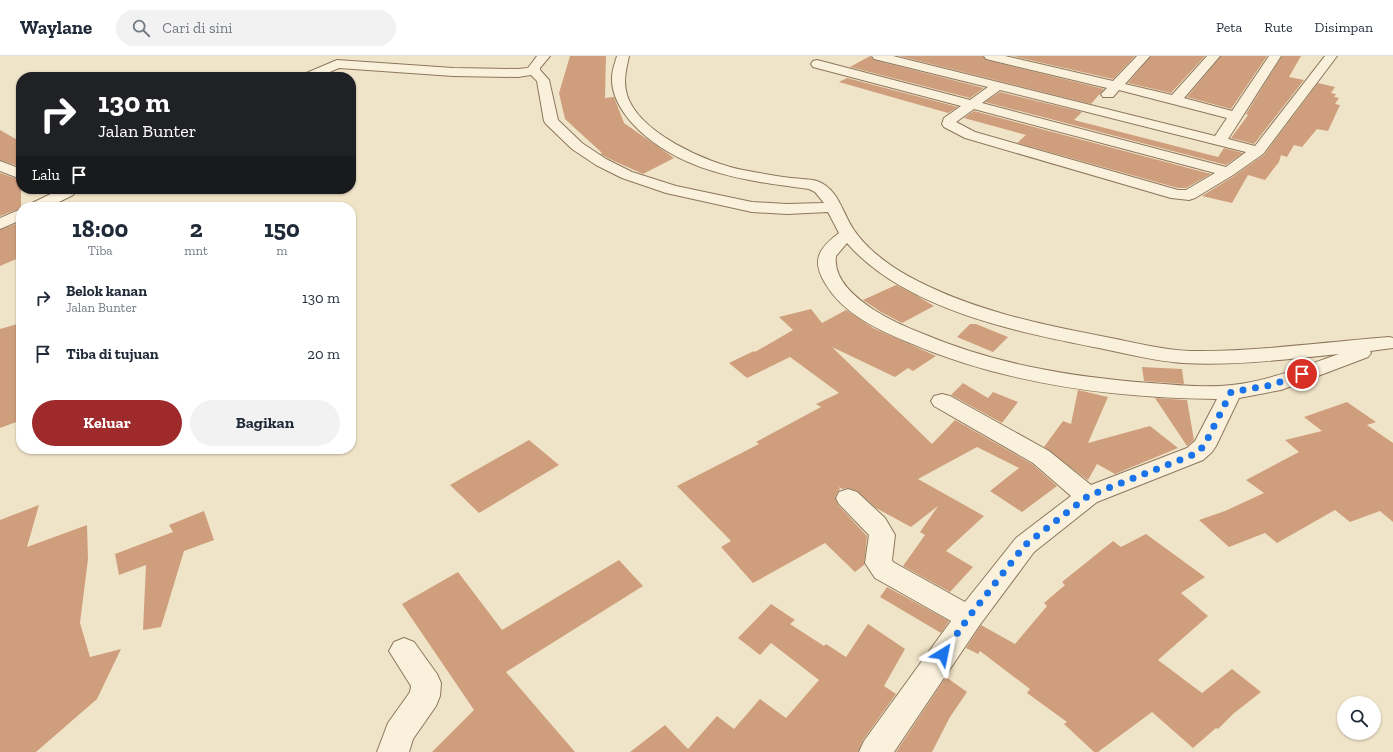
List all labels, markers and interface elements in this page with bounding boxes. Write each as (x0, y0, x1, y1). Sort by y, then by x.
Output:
search box (116, 10, 396, 46)
text: Waylane (20, 16, 92, 39)
icon: search (130, 17, 152, 39)
text: Cari di sini (162, 19, 233, 37)
text: Peta (1216, 19, 1242, 36)
text: Rute (1264, 19, 1293, 36)
text: Disimpan (1315, 19, 1373, 36)
text: 130 m (98, 86, 170, 119)
icon: right (32, 88, 84, 140)
text: Jalan Bunter (98, 120, 196, 142)
icon: arrive (68, 164, 90, 186)
text: Lalu (32, 166, 60, 184)
text: 18:00 (72, 214, 128, 243)
text: 2 (190, 214, 203, 243)
text: 150 (264, 214, 300, 243)
text: Tiba (88, 243, 113, 258)
text: mnt (184, 243, 208, 258)
text: m (276, 243, 288, 258)
text: Belok kanan (66, 282, 147, 300)
icon: right (32, 287, 54, 309)
text: 130 m (302, 289, 340, 307)
text: Jalan Bunter (66, 300, 137, 315)
icon: arrive (32, 343, 54, 365)
text: Tiba di tujuan (66, 345, 159, 363)
text: 20 m (307, 345, 340, 363)
pin (1285, 357, 1319, 391)
icon: arrive (1291, 363, 1313, 385)
button: Keluar (32, 400, 182, 446)
button: Bagikan (190, 400, 340, 446)
position arrow (922, 633, 964, 675)
map controls (1337, 696, 1381, 740)
button: search (1337, 696, 1381, 740)

